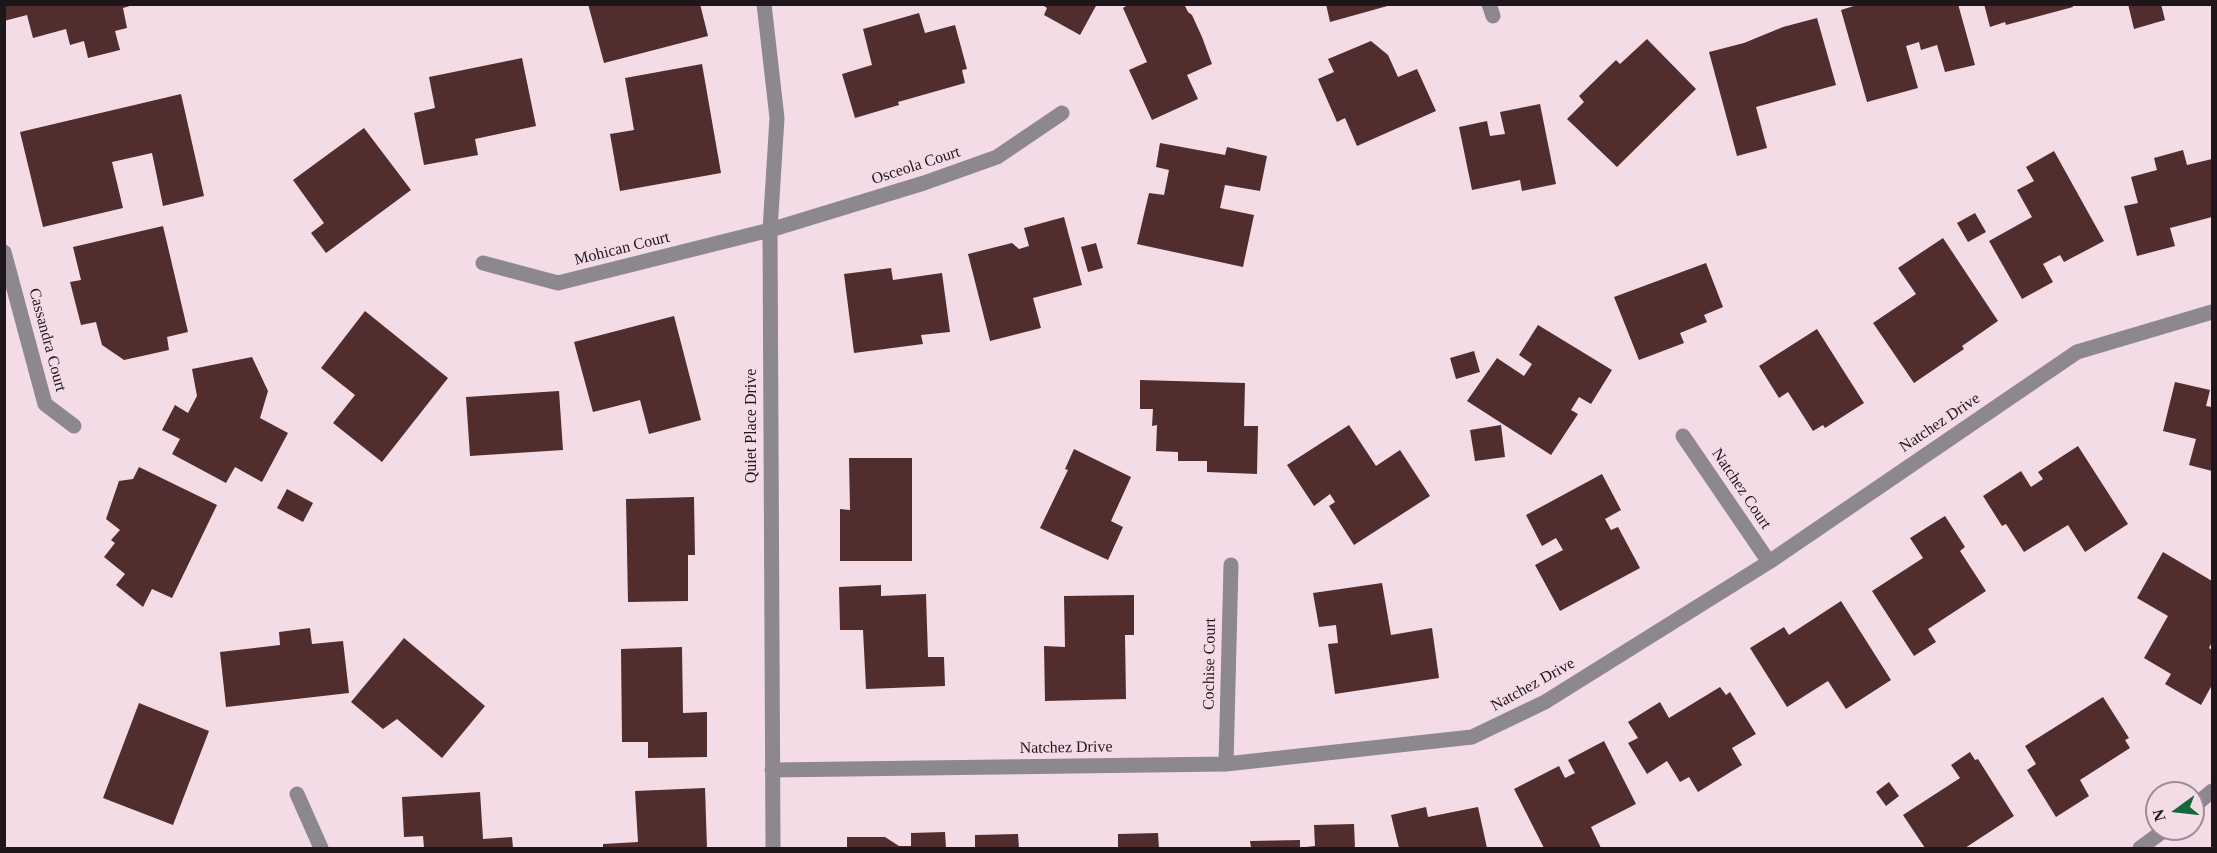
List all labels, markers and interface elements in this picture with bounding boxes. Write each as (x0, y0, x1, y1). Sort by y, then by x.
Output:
street label: Osceola Court (869, 143, 963, 189)
street label: Mohican Court (572, 228, 672, 270)
street label: Cassandra Court (24, 286, 70, 394)
street label: Quiet Place Drive (742, 369, 762, 483)
street label: Natchez Drive (1896, 389, 1984, 457)
street label: Natchez Court (1707, 445, 1775, 533)
street label: Cochise Court (1200, 618, 1220, 710)
street label: Natchez Drive (1488, 654, 1578, 716)
street label: Natchez Drive (1019, 738, 1113, 758)
north arrow (2145, 781, 2205, 841)
text: N (2149, 807, 2169, 823)

